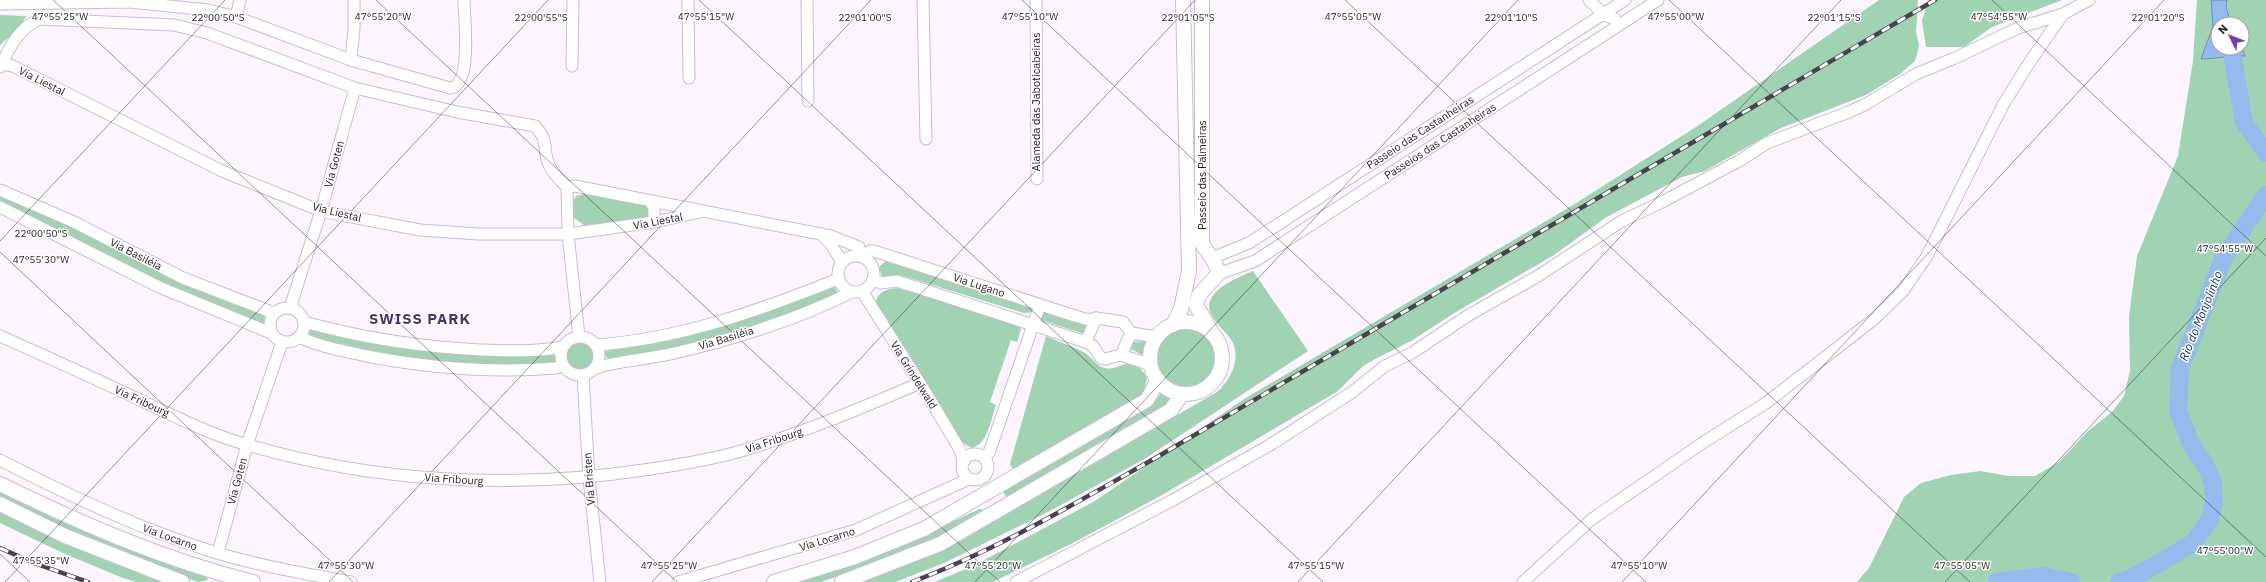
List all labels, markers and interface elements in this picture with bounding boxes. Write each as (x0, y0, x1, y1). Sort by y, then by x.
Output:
text: 47°55'25"W (32, 10, 88, 23)
text: 47°55'20"W (355, 10, 411, 23)
text: 47°55'15"W (678, 10, 734, 23)
text: 47°55'10"W (1002, 10, 1058, 23)
text: 47°55'05"W (1325, 10, 1381, 23)
text: 47°55'00"W (1648, 10, 1704, 23)
text: 47°54'55"W (1971, 10, 2027, 23)
text: 22°00'50"S (191, 11, 245, 24)
text: 22°00'55"S (514, 11, 568, 24)
text: 22°01'00"S (838, 11, 892, 24)
text: 22°01'05"S (1161, 11, 1215, 24)
text: 22°01'10"S (1484, 11, 1538, 24)
text: 22°01'15"S (1807, 11, 1861, 24)
text: 22°01'20"S (2131, 11, 2185, 24)
north arrow (2210, 16, 2250, 56)
text: N (2215, 21, 2231, 37)
street label: Alameda das Jaboticabeiras (1029, 32, 1043, 172)
street label: Via Liestal (16, 63, 68, 99)
street label: Passeio das Castanheiras (1364, 92, 1476, 172)
street label: Passeios das Castanheiras (1381, 100, 1499, 182)
street label: Passeio das Palmeiras (1195, 120, 1209, 230)
street label: Via Goten (321, 139, 347, 189)
street label: Via Liestal (311, 199, 363, 225)
street label: Via Liestal (632, 209, 684, 233)
text: 22°00'50"S (14, 227, 68, 240)
street label: Via Basiléia (108, 235, 165, 273)
text: 47°54'55"W (2197, 242, 2253, 255)
text: 47°55'30"W (13, 253, 69, 266)
water label: Rio do Monjolinho (2176, 268, 2226, 363)
street label: Via Lugano (951, 270, 1007, 300)
district label: SWISS PARK (369, 309, 471, 328)
street label: Via Basiléia (697, 323, 755, 353)
street label: Via Grindelwald (888, 338, 940, 412)
street label: Via Fribourg (112, 382, 172, 420)
street label: Via Fribourg (744, 424, 804, 456)
street label: Via Bristen (580, 452, 598, 506)
street label: Via Goten (224, 456, 250, 506)
street label: Via Fribourg (424, 470, 484, 488)
street label: Via Locarno (141, 521, 199, 553)
street label: Via Locarno (798, 524, 856, 554)
text: 47°55'00"W (2197, 544, 2253, 557)
text: 47°55'35"W (13, 554, 69, 567)
text: 47°55'30"W (318, 559, 374, 572)
text: 47°55'25"W (641, 559, 697, 572)
text: 47°55'20"W (965, 559, 1021, 572)
text: 47°55'15"W (1288, 559, 1344, 572)
text: 47°55'10"W (1611, 559, 1667, 572)
text: 47°55'05"W (1934, 559, 1990, 572)

